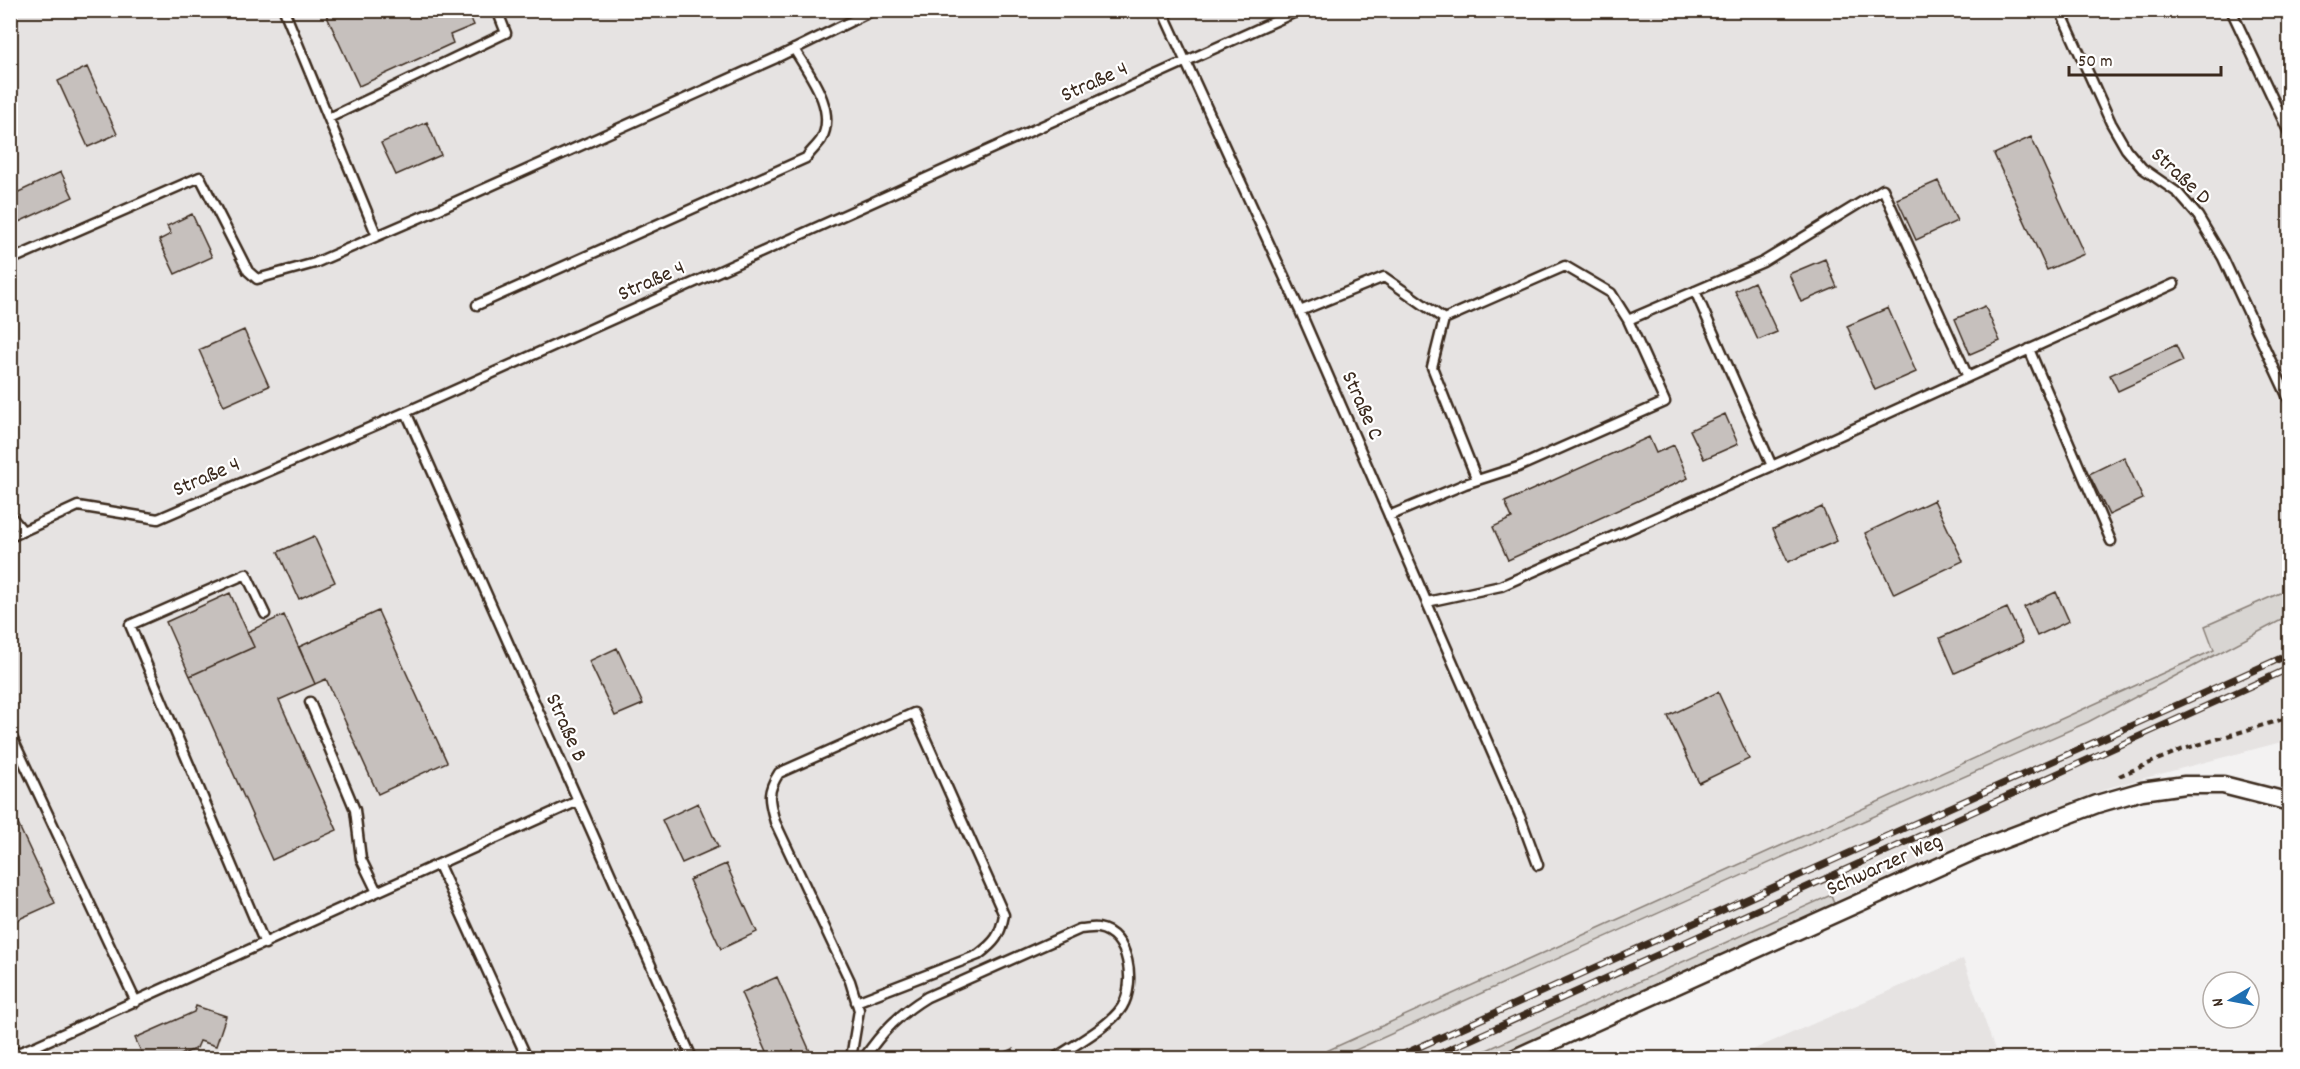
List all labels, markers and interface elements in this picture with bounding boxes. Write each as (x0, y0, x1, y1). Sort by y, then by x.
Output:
scale bar (2069, 39, 2220, 77)
text: 50 m (2078, 50, 2113, 75)
street label: Straße 4 (1056, 54, 1134, 112)
street label: Straße D (2143, 141, 2217, 213)
street label: Straße 4 (613, 253, 691, 311)
street label: Straße C (1332, 367, 1390, 445)
street label: Straße 4 (168, 450, 246, 506)
street label: Straße B (536, 689, 594, 767)
street label: Schwarzer Weg (1822, 827, 1948, 905)
north arrow (2201, 970, 2261, 1030)
text: N (2207, 996, 2231, 1008)

